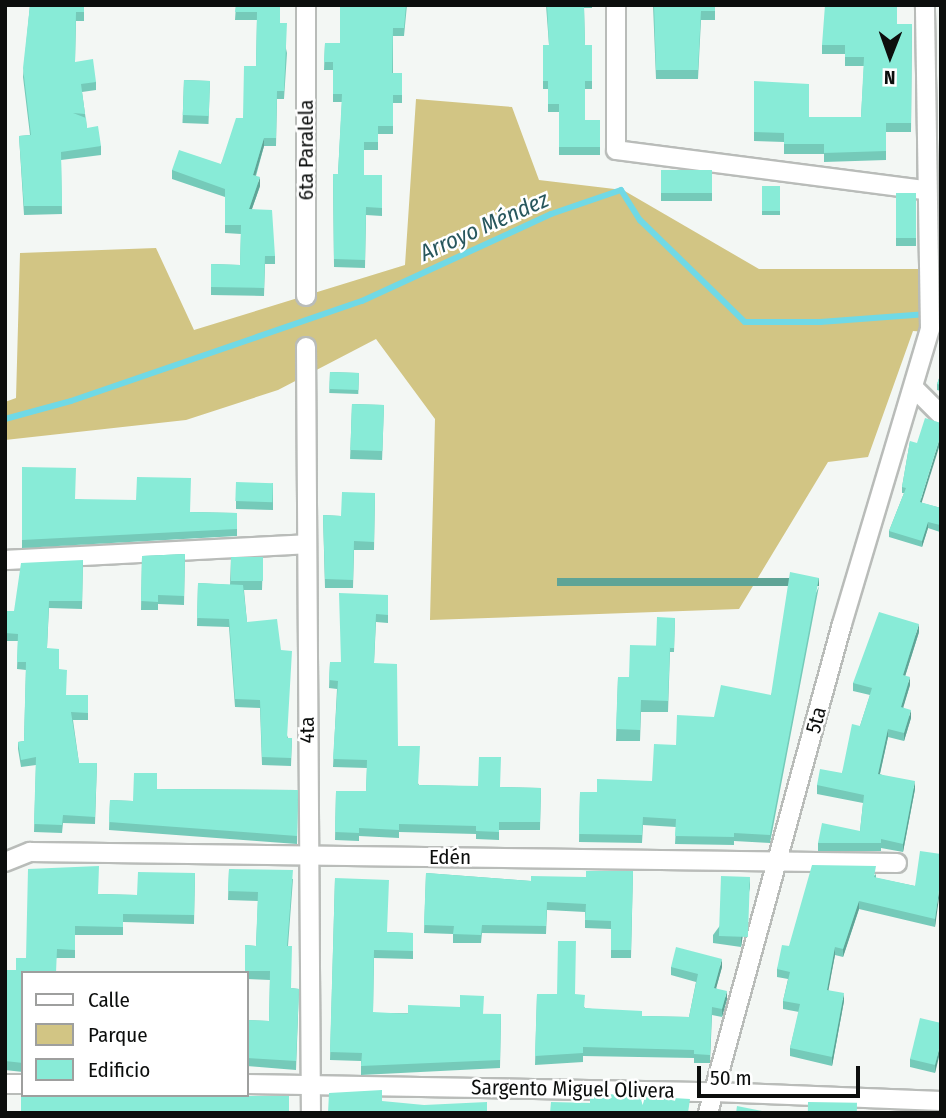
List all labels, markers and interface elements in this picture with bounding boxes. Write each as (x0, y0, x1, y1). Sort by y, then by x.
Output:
north arrow (855, 21, 925, 91)
text: N (884, 66, 896, 89)
street label: 6ta Paralela (293, 100, 319, 200)
water label: Arroyo Méndez (415, 185, 553, 267)
street label: 5ta (800, 704, 832, 736)
street label: 4ta (294, 716, 320, 744)
street label: Edén (429, 844, 471, 870)
legend (21, 971, 248, 1097)
text: Calle (88, 987, 130, 1013)
text: Parque (88, 1022, 148, 1048)
scale bar (701, 1052, 864, 1096)
text: Edificio (88, 1057, 150, 1083)
text: 50 m (710, 1065, 752, 1091)
street label: Sargento Miguel Olivera (471, 1075, 675, 1103)

